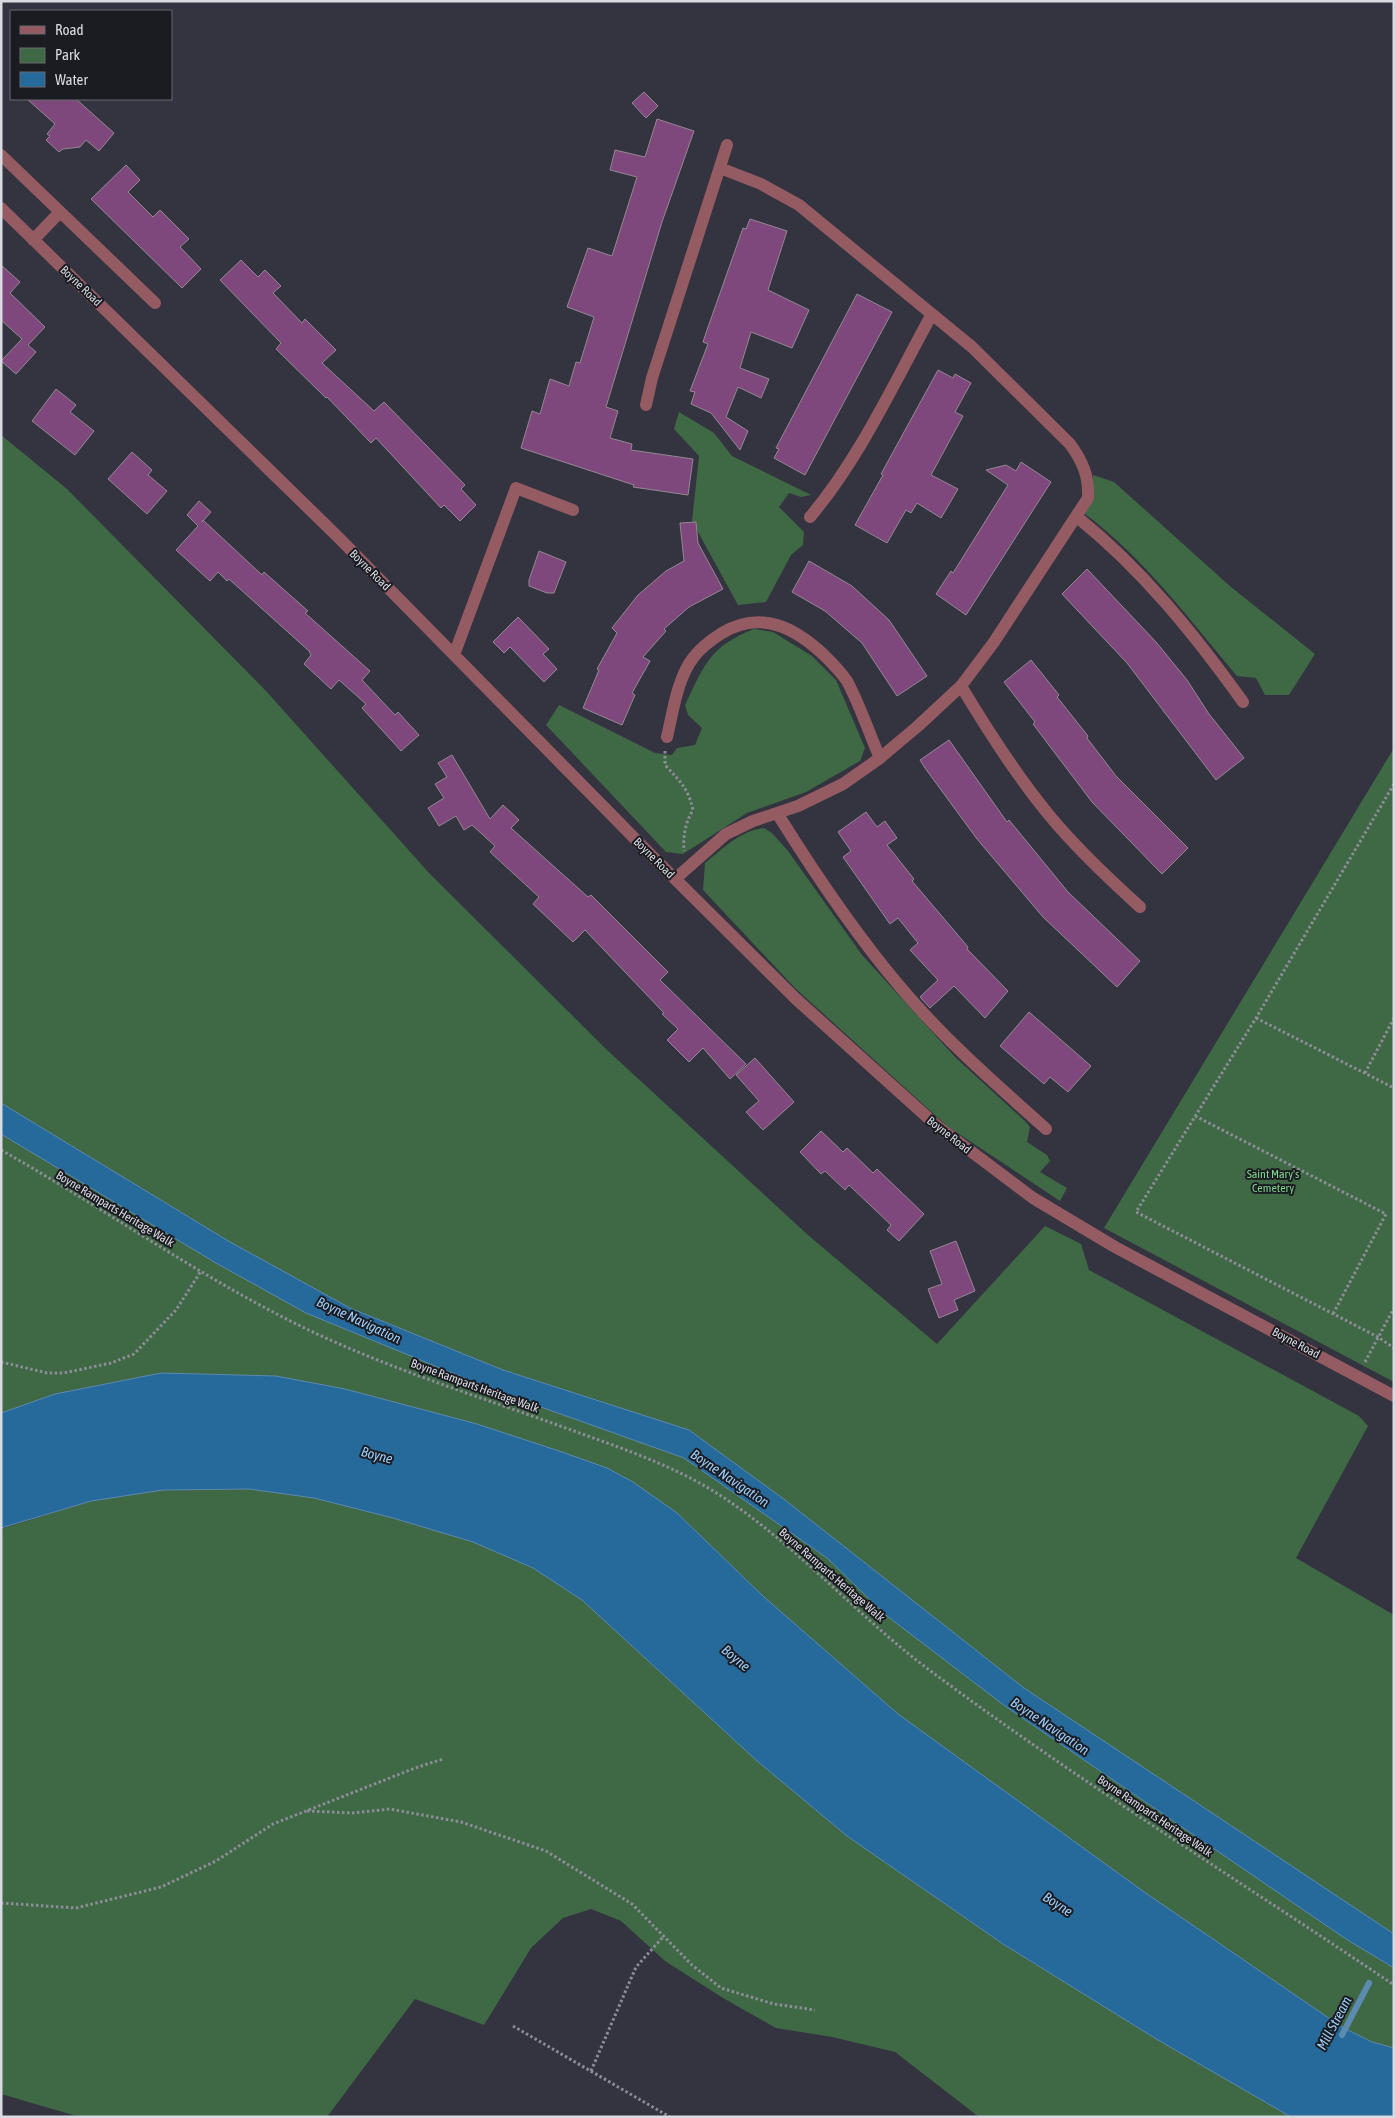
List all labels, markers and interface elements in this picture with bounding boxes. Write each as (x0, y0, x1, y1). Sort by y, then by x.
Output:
legend (10, 10, 172, 100)
text: Road (55, 21, 84, 38)
text: Park (55, 46, 80, 63)
text: Water (55, 71, 88, 88)
street label: Boyne Road (57, 263, 105, 309)
street label: Boyne Road (347, 547, 393, 593)
street label: Boyne Road (631, 835, 677, 881)
street label: Boyne Road (924, 1113, 974, 1157)
park label: Saint Mary's Cemetery (1247, 1167, 1299, 1195)
street label: Boyne Ramparts Heritage Walk (53, 1168, 177, 1250)
water label: Boyne Navigation (314, 1293, 404, 1347)
street label: Boyne Road (1270, 1325, 1322, 1361)
street label: Boyne Ramparts Heritage Walk (409, 1356, 542, 1416)
water label: Boyne (359, 1443, 395, 1467)
water label: Boyne Navigation (688, 1446, 772, 1510)
street label: Boyne Ramparts Heritage Walk (776, 1525, 888, 1625)
water label: Boyne (719, 1642, 753, 1674)
water label: Boyne Navigation (1008, 1694, 1092, 1758)
street label: Boyne Ramparts Heritage Walk (1095, 1772, 1216, 1860)
water label: Boyne (1040, 1889, 1076, 1919)
water label: Mill Stream (1313, 1994, 1355, 2052)

